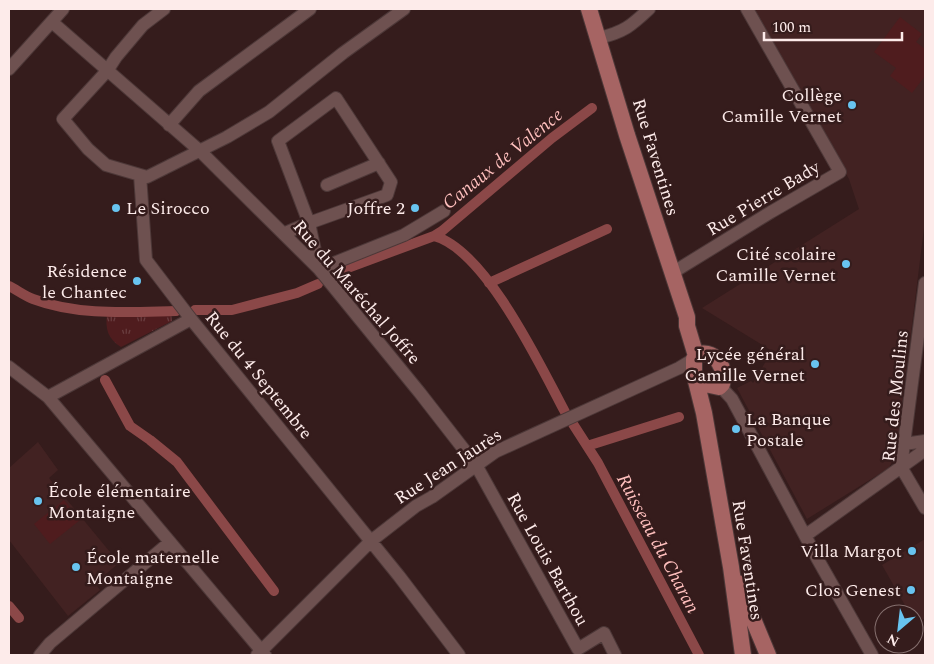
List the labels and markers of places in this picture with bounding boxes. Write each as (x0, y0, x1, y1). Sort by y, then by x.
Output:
place label: Collège Camille Vernet (721, 82, 842, 130)
marker: Collège Camille Vernet (846, 99, 858, 111)
place label: Le Sirocco (126, 195, 210, 222)
place label: Joffre 2 (347, 195, 405, 222)
marker: Le Sirocco (110, 202, 122, 214)
marker: Joffre 2 (409, 202, 421, 214)
place label: Cité scolaire Camille Vernet (715, 241, 836, 289)
place label: Résidence le Chantec (42, 258, 127, 306)
marker: Cité scolaire Camille Vernet (840, 258, 852, 270)
marker: Résidence le Chantec (131, 275, 143, 287)
place label: Lycée général Camille Vernet (684, 341, 805, 389)
marker: Lycée général Camille Vernet (809, 358, 821, 370)
place label: La Banque Postale (746, 406, 831, 454)
marker: La Banque Postale (730, 423, 742, 435)
place label: École élémentaire Montaigne (48, 478, 191, 526)
marker: École élémentaire Montaigne (32, 495, 44, 507)
place label: Villa Margot (800, 538, 902, 565)
place label: École maternelle Montaigne (86, 544, 220, 592)
marker: Villa Margot (906, 545, 918, 557)
marker: École maternelle Montaigne (70, 561, 82, 573)
place label: Clos Genest (805, 577, 901, 604)
marker: Clos Genest (905, 584, 917, 596)

